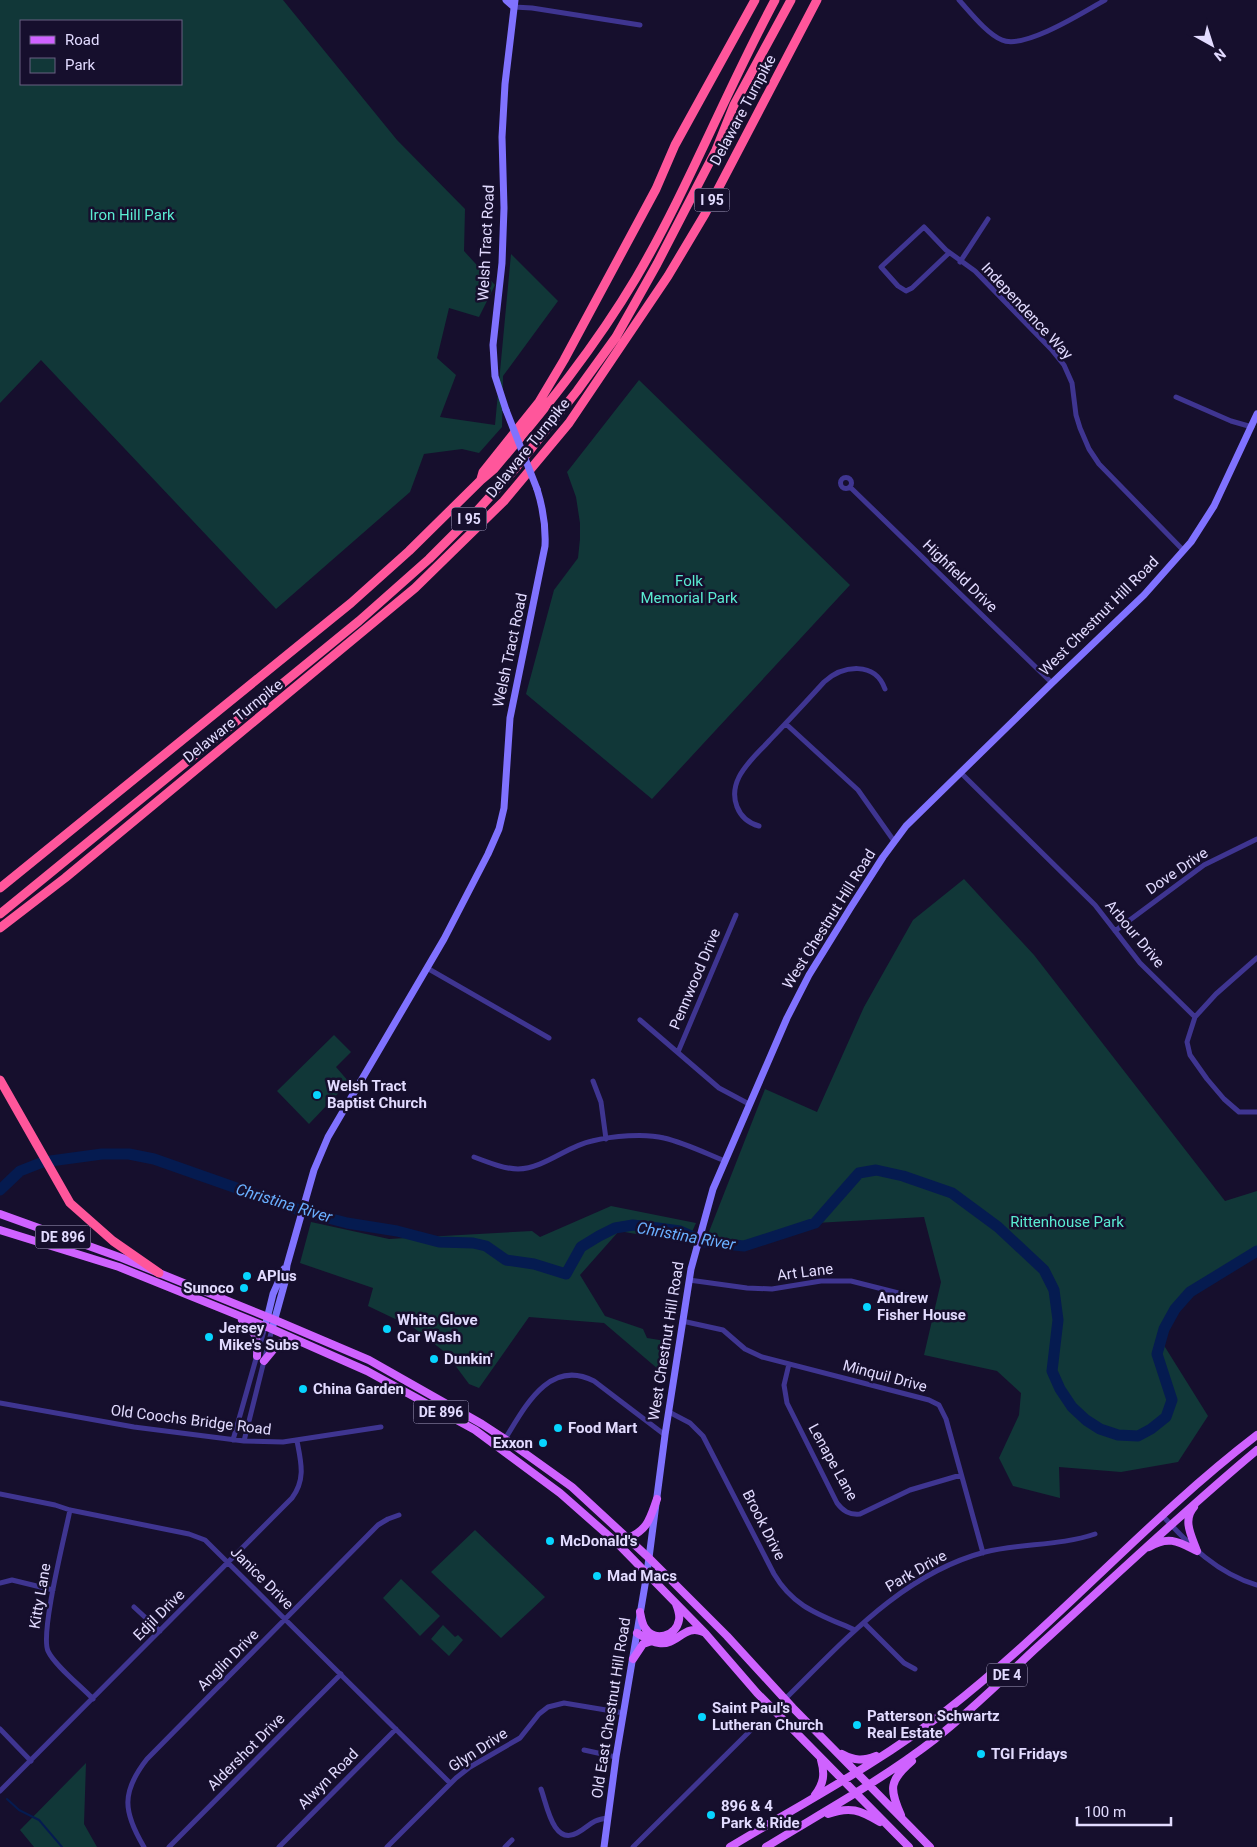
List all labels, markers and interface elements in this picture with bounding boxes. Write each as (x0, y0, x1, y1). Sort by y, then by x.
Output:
legend (20, 20, 182, 85)
north arrow (1187, 20, 1237, 70)
text: Road (65, 31, 99, 49)
text: N (1211, 46, 1229, 64)
street label: Delaware Turnpike (706, 52, 780, 168)
text: Park (65, 56, 96, 74)
street label: Welsh Tract Road (474, 184, 498, 302)
road number: I 95 (694, 188, 730, 212)
park label: Iron Hill Park (89, 206, 175, 224)
street label: Independence Way (977, 259, 1077, 363)
street label: Delaware Turnpike (482, 395, 574, 501)
road number: I 95 (452, 508, 486, 530)
street label: Highfield Drive (919, 536, 1001, 616)
street label: West Chestnut Hill Road (1036, 553, 1162, 679)
park label: Folk Memorial Park (640, 572, 738, 607)
street label: Welsh Tract Road (489, 591, 531, 709)
street label: Delaware Turnpike (180, 675, 286, 767)
street label: Dove Drive (1143, 844, 1211, 898)
street label: West Chestnut Hill Road (779, 846, 879, 992)
street label: Arbour Drive (1102, 897, 1168, 971)
street label: Pennwood Drive (666, 926, 724, 1032)
place label: Welsh Tract Baptist Church (327, 1077, 427, 1112)
marker: Welsh Tract Baptist Church (311, 1089, 323, 1101)
water label: Christina River (234, 1179, 335, 1227)
park label: Rittenhouse Park (1010, 1213, 1124, 1231)
water label: Christina River (635, 1218, 737, 1254)
road number: DE 896 (36, 1226, 90, 1248)
street label: West Chestnut Hill Road (645, 1260, 687, 1422)
street label: Art Lane (776, 1260, 834, 1284)
place label: APlus (257, 1267, 297, 1285)
marker: APlus (241, 1270, 253, 1282)
place label: Sunoco (183, 1279, 234, 1297)
marker: Sunoco (238, 1282, 250, 1294)
place label: Andrew Fisher House (877, 1289, 966, 1324)
marker: Andrew Fisher House (861, 1301, 873, 1313)
place label: White Glove Car Wash (397, 1311, 478, 1346)
place label: Jersey Mike's Subs (219, 1319, 299, 1354)
marker: White Glove Car Wash (381, 1323, 393, 1335)
marker: Jersey Mike's Subs (203, 1331, 215, 1343)
place label: Dunkin' (444, 1350, 493, 1368)
marker: Dunkin' (428, 1353, 440, 1365)
street label: Minquil Drive (841, 1356, 929, 1396)
place label: China Garden (313, 1380, 404, 1398)
marker: China Garden (297, 1383, 309, 1395)
road number: DE 896 (414, 1400, 468, 1424)
street label: Old Coochs Bridge Road (110, 1401, 272, 1439)
place label: Food Mart (568, 1419, 637, 1437)
street label: Lenape Lane (805, 1420, 862, 1504)
marker: Food Mart (552, 1422, 564, 1434)
place label: Exxon (493, 1434, 533, 1452)
marker: Exxon (537, 1437, 549, 1449)
street label: Brook Drive (739, 1487, 789, 1563)
place label: McDonald's (560, 1532, 638, 1550)
marker: McDonald's (544, 1535, 556, 1547)
street label: Janice Drive (227, 1543, 297, 1613)
street label: Park Drive (882, 1546, 950, 1596)
street label: Kitty Lane (25, 1562, 55, 1630)
place label: Mad Macs (607, 1567, 677, 1585)
marker: Mad Macs (591, 1570, 603, 1582)
street label: Edjil Drive (130, 1586, 188, 1644)
street label: Old East Chestnut Hill Road (588, 1616, 634, 1800)
street label: Anglin Drive (194, 1626, 262, 1694)
road number: DE 4 (987, 1664, 1027, 1686)
place label: Saint Paul's Lutheran Church (712, 1699, 824, 1734)
place label: Patterson Schwartz Real Estate (867, 1707, 1000, 1742)
street label: Aldershot Drive (204, 1710, 288, 1794)
marker: Saint Paul's Lutheran Church (696, 1711, 708, 1723)
marker: Patterson Schwartz Real Estate (851, 1719, 863, 1731)
street label: Glyn Drive (445, 1724, 511, 1776)
street label: Alwyn Road (294, 1745, 362, 1813)
place label: TGI Fridays (991, 1745, 1068, 1763)
marker: TGI Fridays (975, 1748, 987, 1760)
scale bar (1077, 1794, 1171, 1826)
place label: 896 & 4 Park & Ride (721, 1797, 800, 1832)
text: 100 m (1084, 1803, 1126, 1821)
marker: 896 & 4 Park & Ride (705, 1809, 717, 1821)

